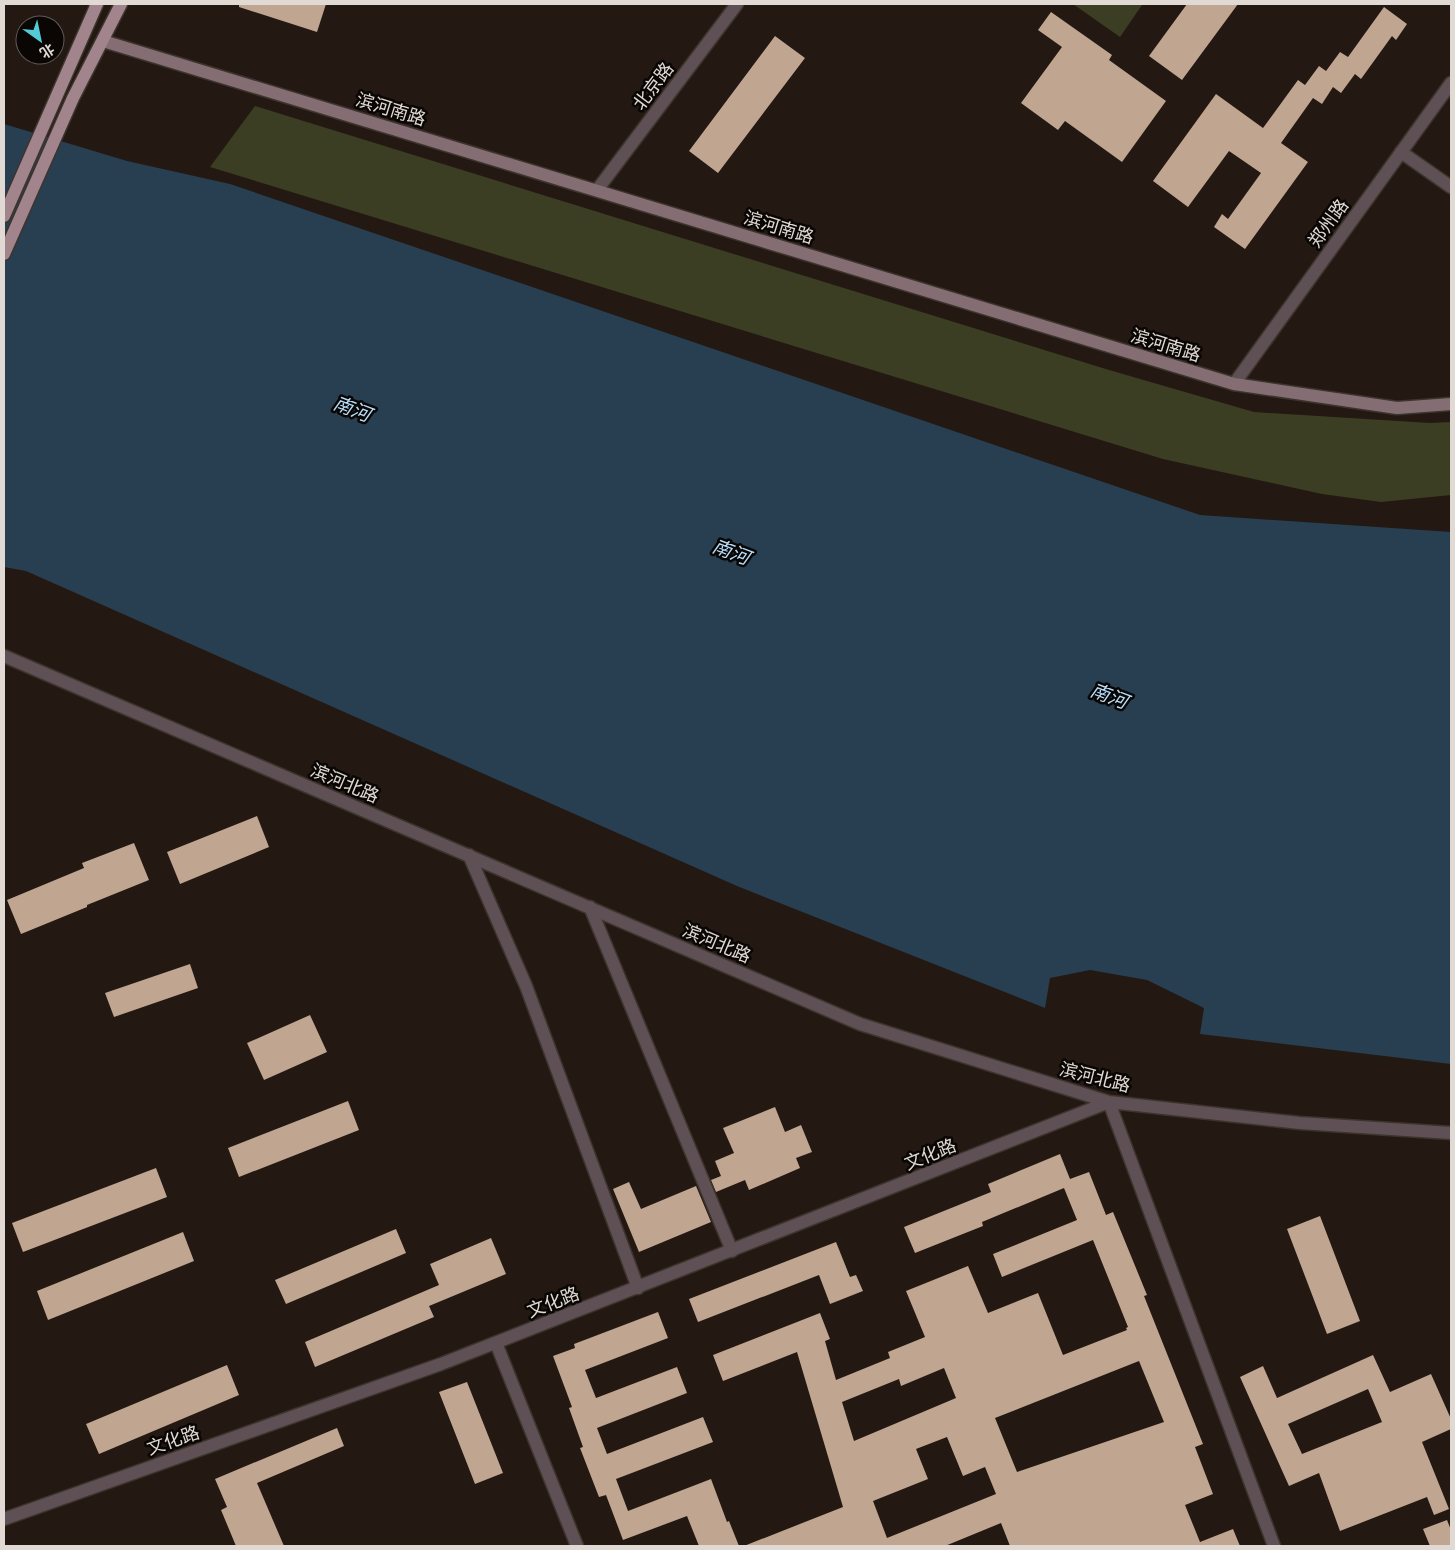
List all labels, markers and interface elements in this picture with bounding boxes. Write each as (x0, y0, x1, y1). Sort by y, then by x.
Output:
north arrow (15, 15, 65, 65)
text: 北 (36, 40, 58, 62)
street label: 北京路 (628, 58, 678, 114)
street label: 滨河南路 (353, 87, 429, 131)
street label: 郑州路 (1303, 194, 1353, 252)
street label: 滨河南路 (741, 205, 817, 249)
street label: 滨河南路 (1128, 323, 1204, 367)
water label: 南河 (330, 391, 378, 429)
water label: 南河 (709, 534, 757, 572)
water label: 南河 (1087, 678, 1135, 716)
street label: 滨河北路 (307, 758, 383, 808)
street label: 滨河北路 (679, 918, 755, 968)
street label: 滨河北路 (1057, 1057, 1133, 1097)
street label: 文化路 (901, 1133, 959, 1175)
street label: 文化路 (524, 1282, 582, 1322)
street label: 文化路 (144, 1420, 202, 1460)

